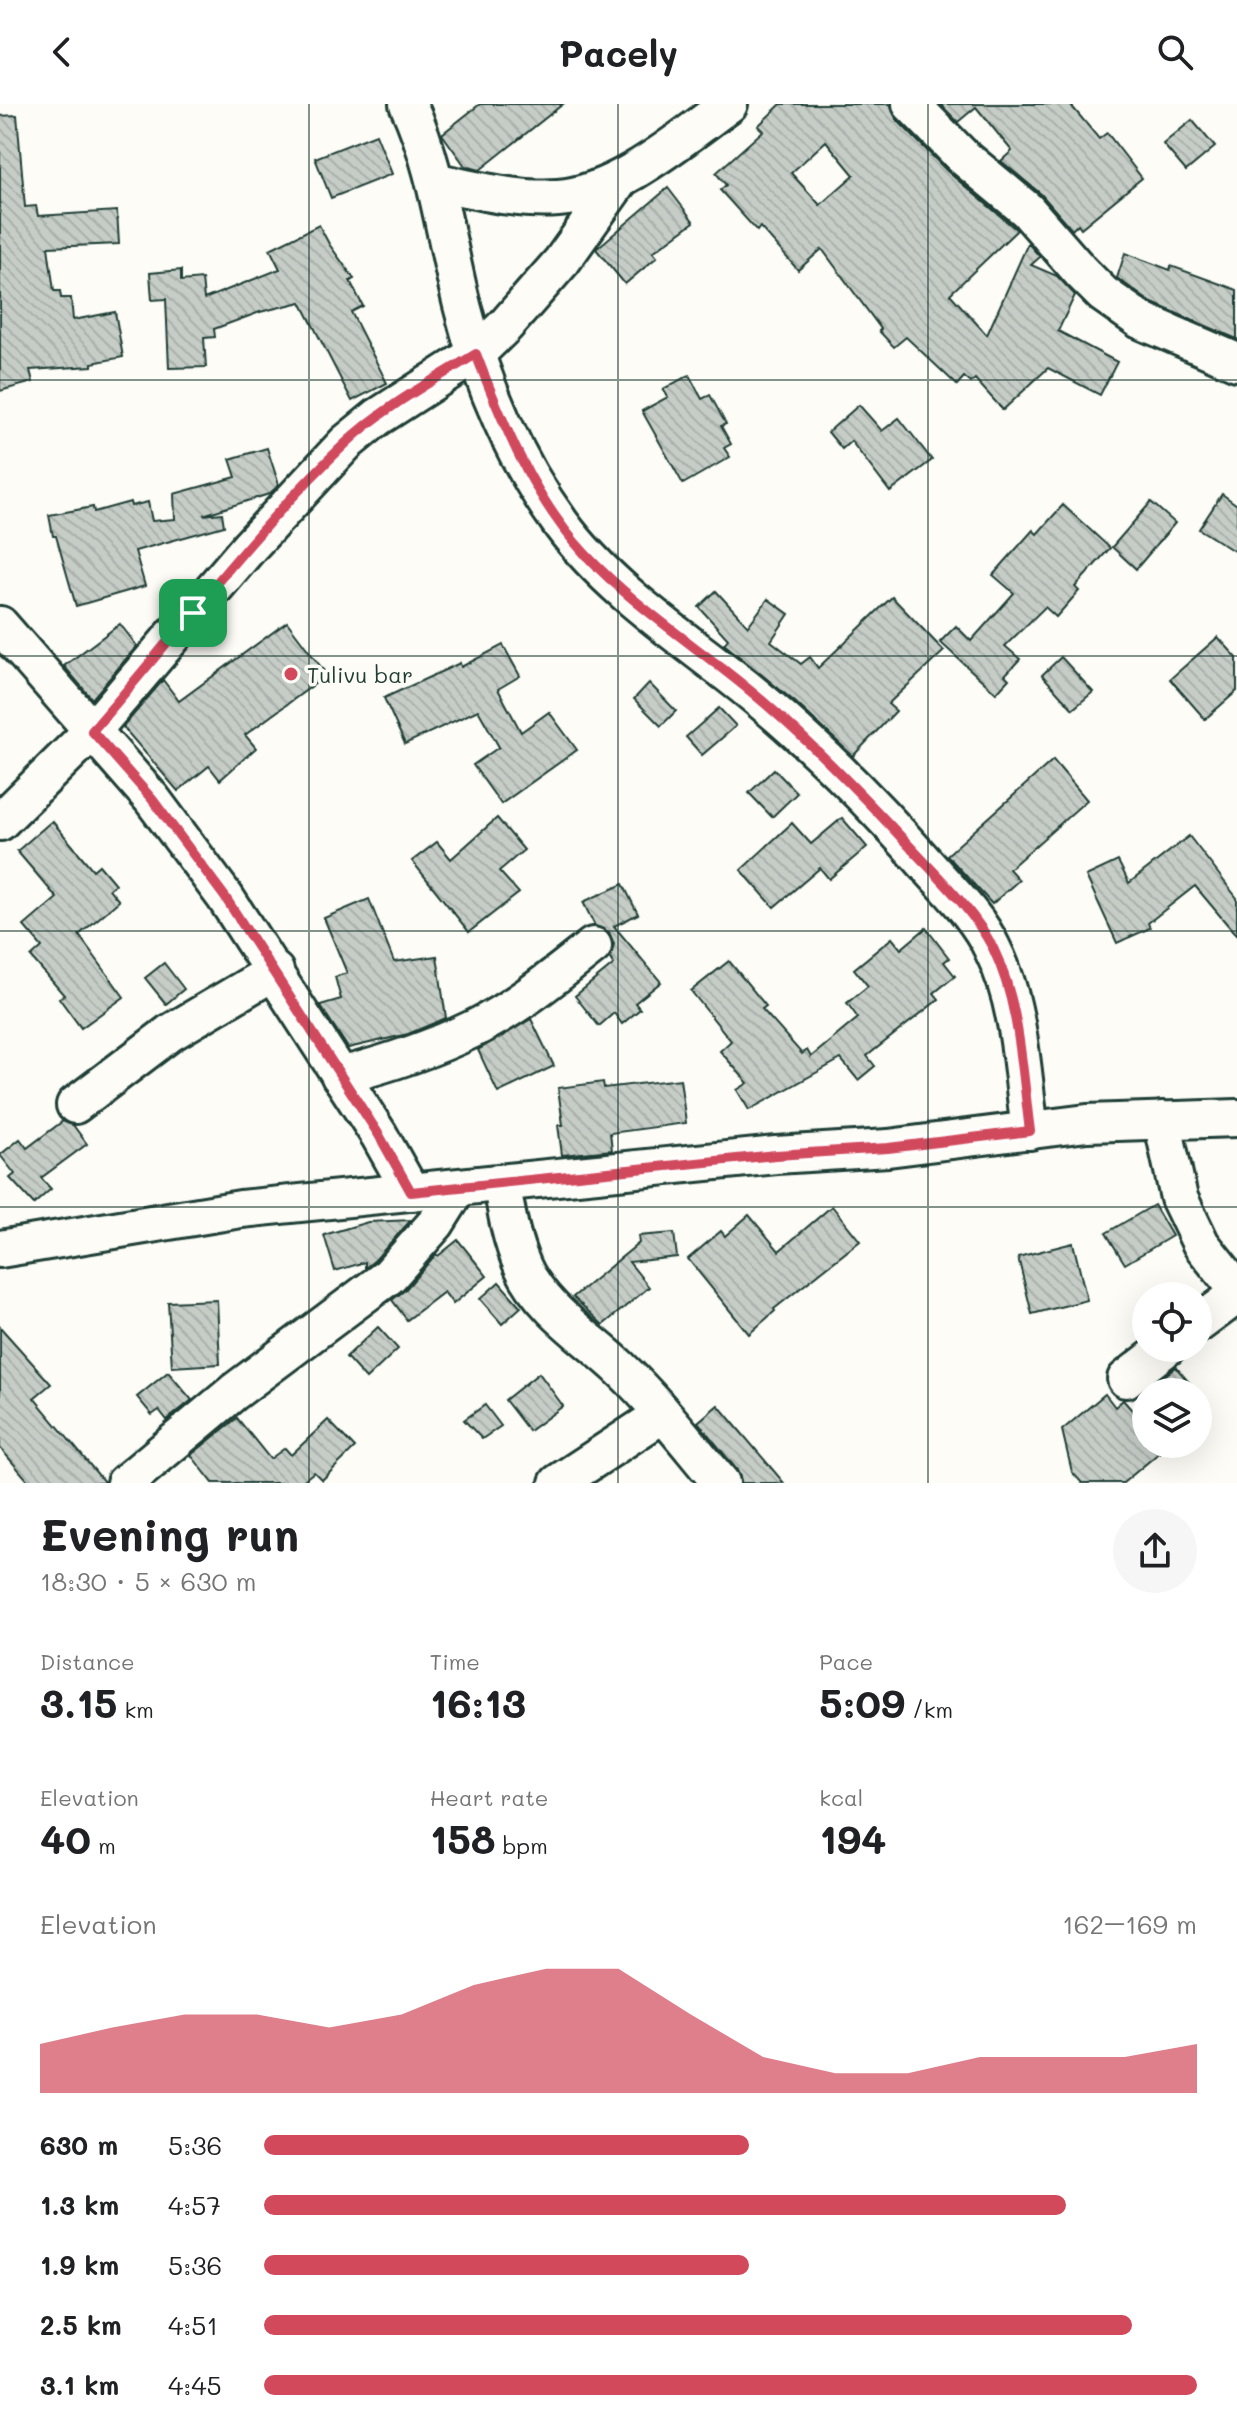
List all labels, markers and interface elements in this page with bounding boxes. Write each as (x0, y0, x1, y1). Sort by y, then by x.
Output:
text: Pacely (559, 29, 678, 76)
icon: back (40, 30, 84, 74)
icon: search (1153, 30, 1197, 74)
pin (159, 579, 227, 647)
icon: arrive (171, 591, 215, 635)
place label: Tulivu bar (307, 660, 413, 689)
marker: Tulivu bar (282, 665, 300, 683)
map controls (1132, 1282, 1212, 1458)
button: locate (1132, 1282, 1212, 1362)
button: layers (1132, 1378, 1212, 1458)
text: Evening run (40, 1505, 299, 1562)
button: share (1113, 1509, 1197, 1593)
text: 18:30 · 5 × 630 m (40, 1564, 257, 1598)
text: Distance (40, 1647, 135, 1676)
text: Time (430, 1647, 480, 1676)
text: Pace (819, 1647, 873, 1676)
text: 3.15 (40, 1676, 117, 1728)
text: 16:13 (430, 1676, 526, 1728)
text: 5:09 (819, 1676, 905, 1728)
text: km (117, 1695, 154, 1724)
text: /km (905, 1695, 953, 1724)
text: Elevation (40, 1783, 139, 1812)
text: Heart rate (430, 1783, 548, 1812)
text: kcal (819, 1783, 863, 1812)
text: 40 (40, 1812, 91, 1864)
text: 158 (430, 1812, 496, 1864)
text: 194 (819, 1812, 886, 1864)
text: m (91, 1831, 116, 1860)
text: bpm (496, 1831, 548, 1860)
text: Elevation (40, 1907, 157, 1941)
text: 162–169 m (1062, 1907, 1197, 1941)
text: 630 m (40, 2128, 118, 2162)
text: 5:36 (168, 2128, 222, 2162)
text: 1.3 km (40, 2188, 119, 2222)
text: 4:57 (168, 2188, 221, 2222)
text: 1.9 km (40, 2248, 119, 2282)
text: 5:36 (168, 2248, 222, 2282)
text: 2.5 km (40, 2308, 122, 2342)
text: 4:51 (168, 2308, 218, 2342)
text: 3.1 km (40, 2368, 119, 2402)
text: 4:45 (168, 2368, 222, 2402)

